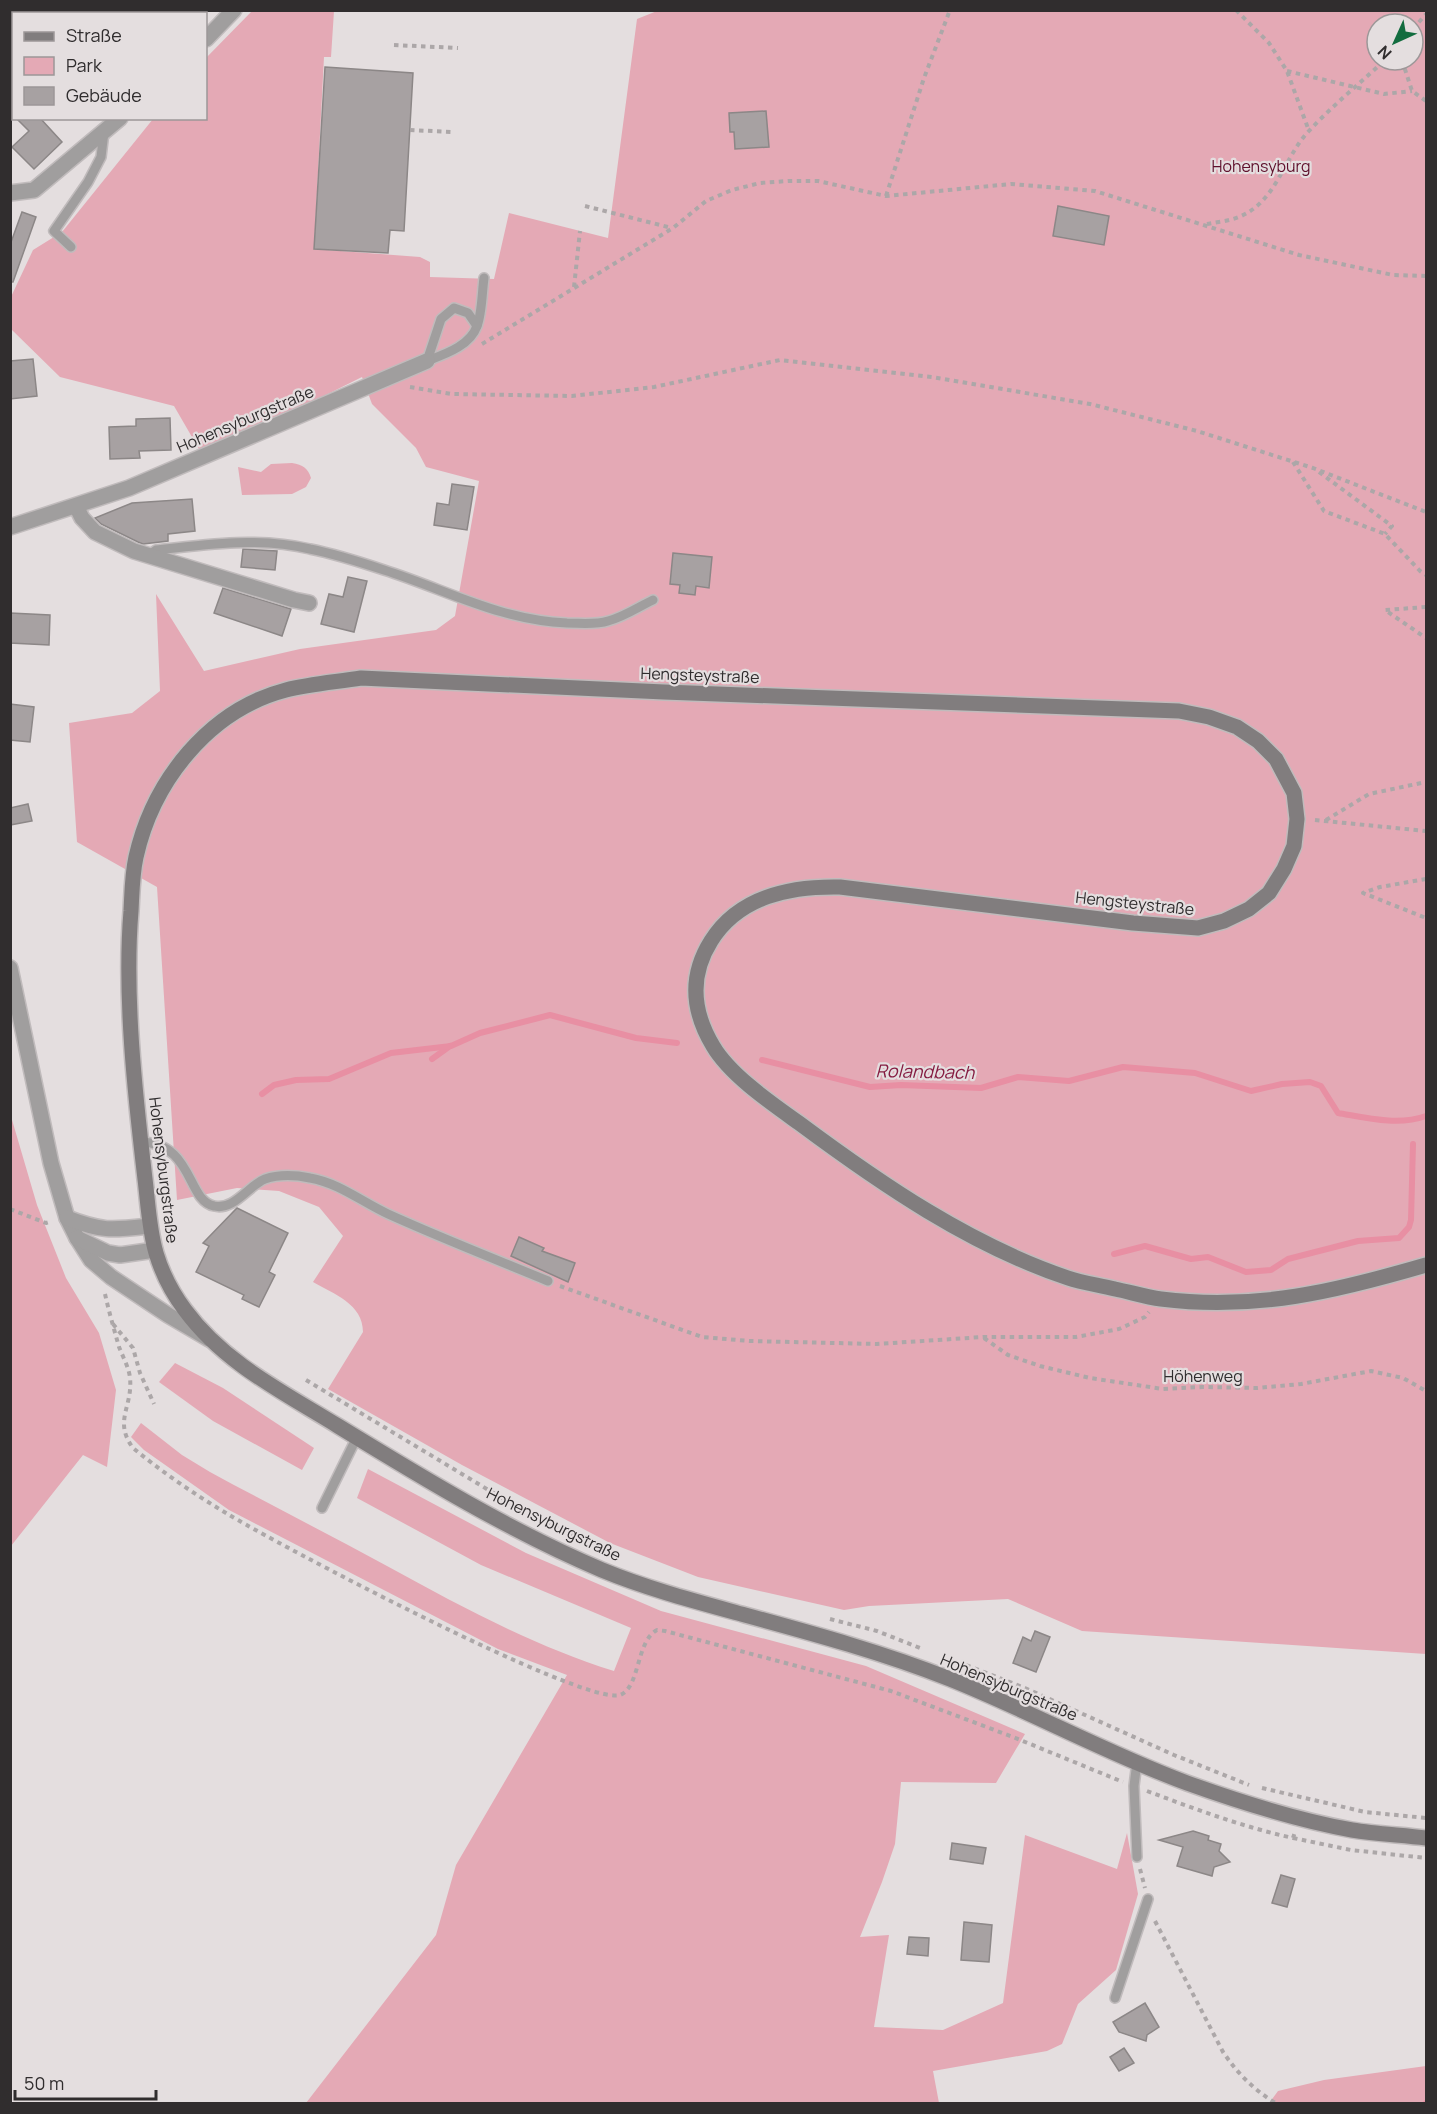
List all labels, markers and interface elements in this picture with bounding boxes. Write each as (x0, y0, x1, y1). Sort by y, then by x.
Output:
legend (12, 12, 207, 120)
north arrow (1365, 12, 1425, 72)
text: Straße (66, 23, 122, 47)
text: N (1373, 41, 1396, 64)
text: Park (66, 53, 103, 77)
text: Gebäude (66, 83, 142, 107)
park label: Hohensyburg (1212, 155, 1310, 177)
street label: Hohensyburgstraße (173, 380, 317, 458)
street label: Hengsteystraße (640, 662, 760, 688)
street label: Hengsteystraße (1075, 886, 1195, 920)
water label: Rolandbach (875, 1058, 976, 1084)
street label: Hohensyburgstraße (144, 1096, 184, 1244)
street label: Höhenweg (1163, 1365, 1243, 1387)
street label: Hohensyburgstraße (483, 1482, 625, 1566)
street label: Hohensyburgstraße (937, 1648, 1081, 1726)
scale bar (15, 2063, 156, 2101)
text: 50 m (24, 2071, 64, 2095)

